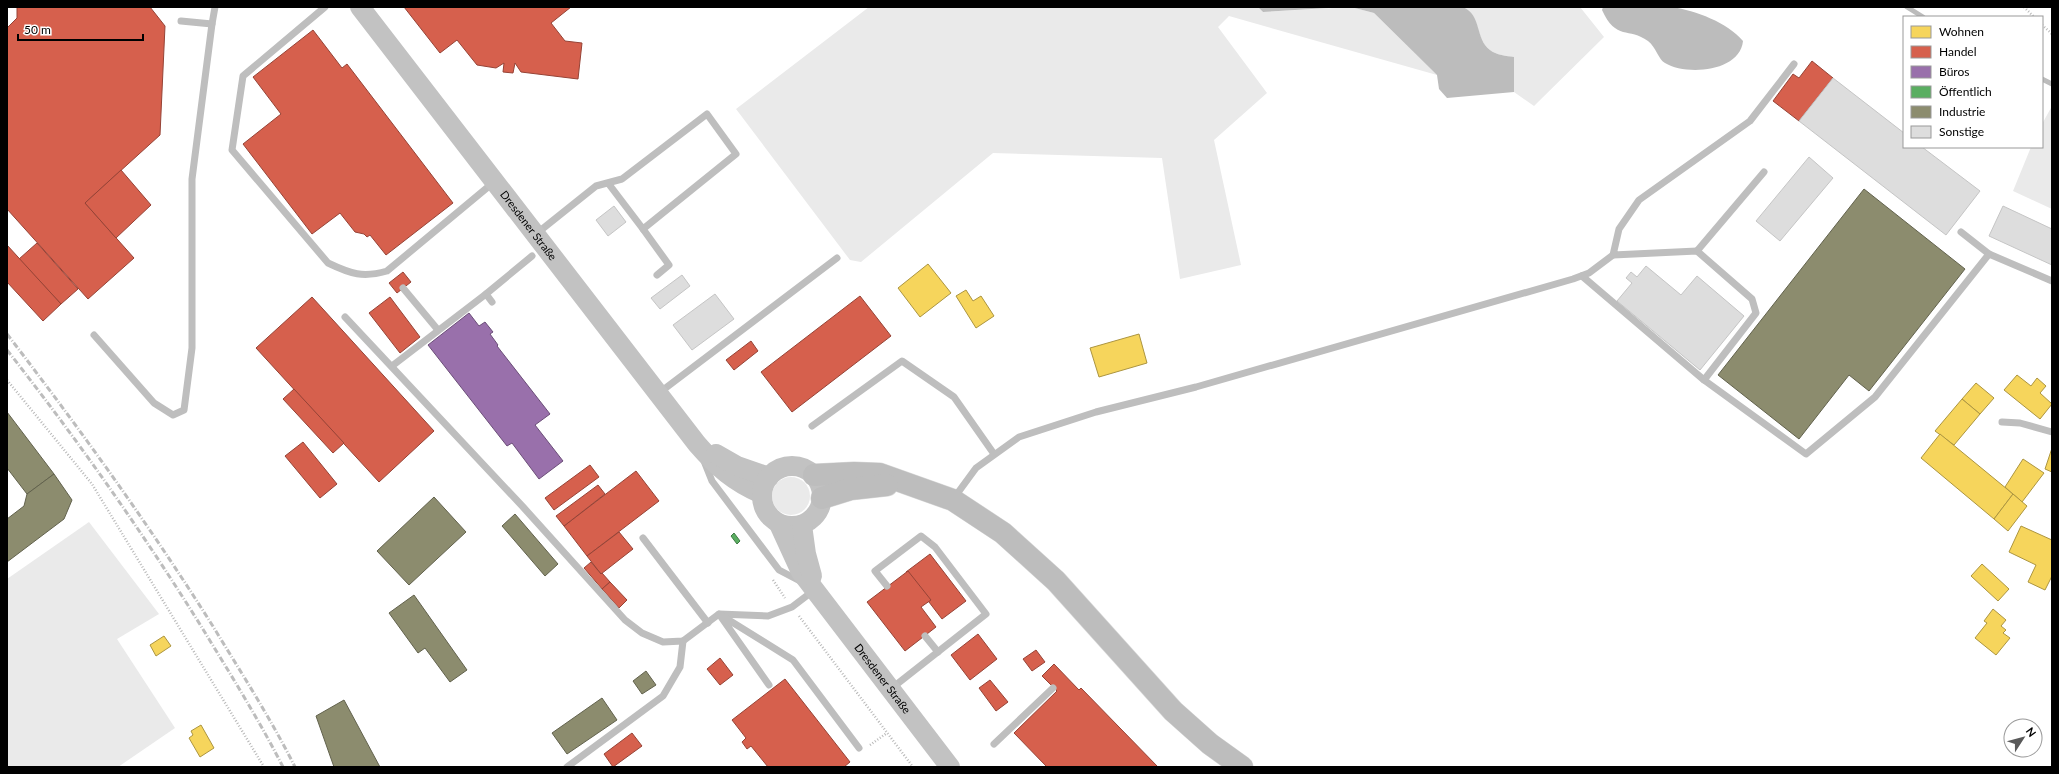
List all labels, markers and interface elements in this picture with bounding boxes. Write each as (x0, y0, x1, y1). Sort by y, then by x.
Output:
scale bar (18, 16, 143, 42)
legend (1903, 16, 2043, 148)
text: 50 m (24, 22, 51, 37)
text: Wohnen (1939, 24, 1984, 39)
text: Handel (1939, 44, 1977, 59)
text: Büros (1939, 64, 1969, 79)
text: Öffentlich (1939, 84, 1992, 99)
text: Industrie (1939, 104, 1985, 119)
text: Sonstige (1939, 124, 1984, 139)
street label: Dresdener Straße (498, 188, 560, 263)
street label: Dresdener Straße (852, 641, 914, 716)
north arrow (2003, 718, 2043, 758)
text: N (2024, 725, 2039, 739)

